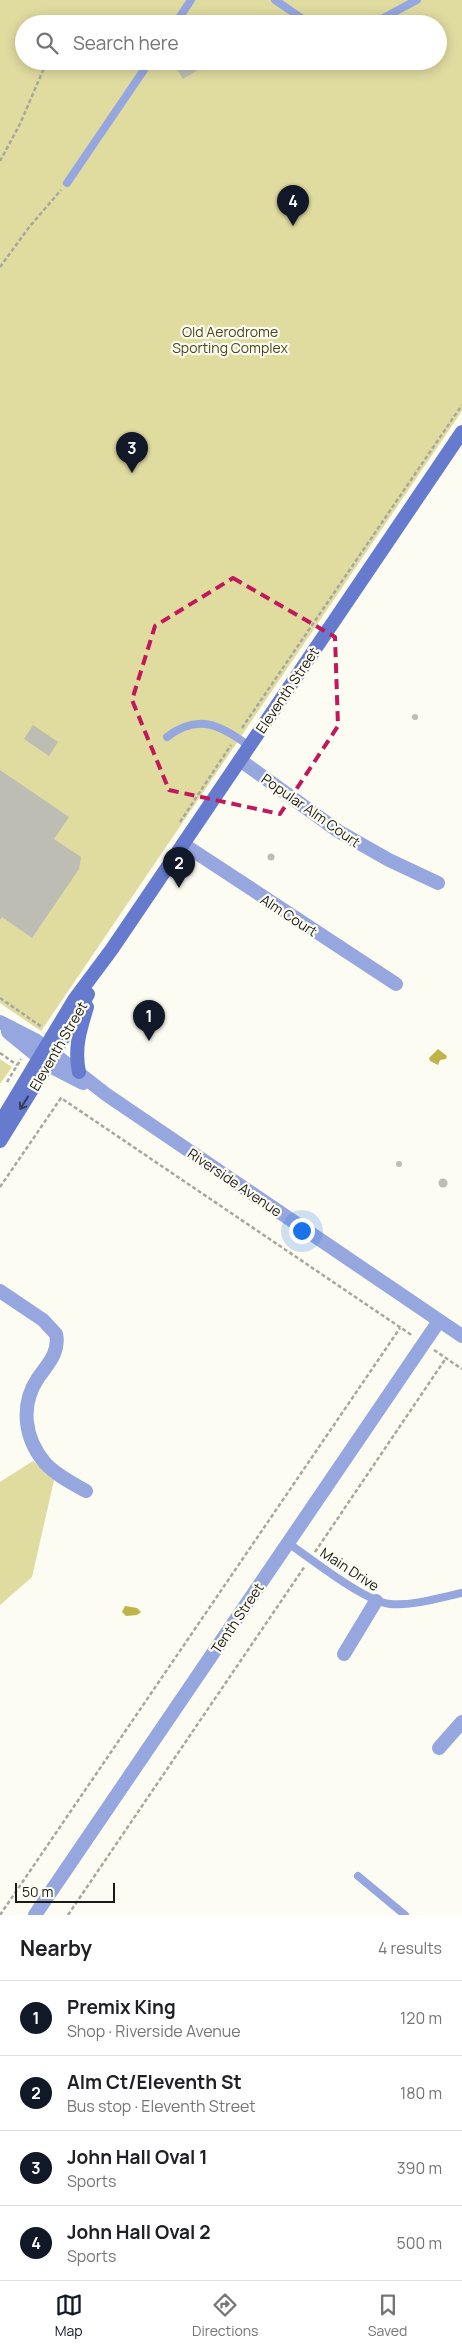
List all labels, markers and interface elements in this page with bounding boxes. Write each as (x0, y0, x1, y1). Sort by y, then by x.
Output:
search box (15, 15, 447, 70)
icon: search (33, 29, 61, 57)
text: Search here (73, 30, 179, 56)
pin: 4 (277, 185, 309, 226)
park label: Old Aerodrome Sporting Complex (172, 322, 288, 357)
pin: 3 (116, 432, 148, 473)
street label: Eleventh Street (251, 643, 323, 737)
street label: Popular Alm Court (258, 769, 364, 851)
pin: 2 (163, 847, 195, 888)
street label: Alm Court (257, 890, 321, 941)
street label: Eleventh Street (25, 998, 91, 1094)
pin: 1 (133, 1000, 165, 1041)
one-way arrow (19, 1096, 29, 1110)
street label: Riverside Avenue (184, 1143, 286, 1221)
your location (289, 1218, 315, 1244)
street label: Main Drive (317, 1543, 383, 1595)
street label: Tenth Street (206, 1579, 268, 1657)
scale bar (15, 1880, 115, 1903)
text: 50 m (22, 1882, 53, 1901)
text: Nearby (20, 1934, 92, 1962)
text: 4 results (378, 1937, 442, 1959)
text: Premix King (67, 1994, 176, 2020)
text: 1 (32, 2007, 40, 2029)
text: 120 m (400, 2007, 442, 2029)
text: Shop · Riverside Avenue (67, 2020, 241, 2042)
text: Alm Ct/Eleventh St (67, 2069, 242, 2095)
text: 2 (31, 2082, 41, 2104)
text: 180 m (400, 2082, 442, 2104)
text: Bus stop · Eleventh Street (67, 2095, 256, 2117)
text: John Hall Oval 1 (67, 2144, 208, 2170)
text: 3 (31, 2157, 41, 2179)
text: 390 m (397, 2157, 442, 2179)
text: Sports (67, 2170, 116, 2192)
text: John Hall Oval 2 (67, 2219, 211, 2245)
text: 4 (31, 2232, 41, 2254)
text: 500 m (396, 2232, 442, 2254)
text: Sports (67, 2245, 116, 2267)
tab: Map (55, 2291, 83, 2340)
tab: Directions (192, 2291, 258, 2340)
tab: Saved (368, 2291, 407, 2340)

